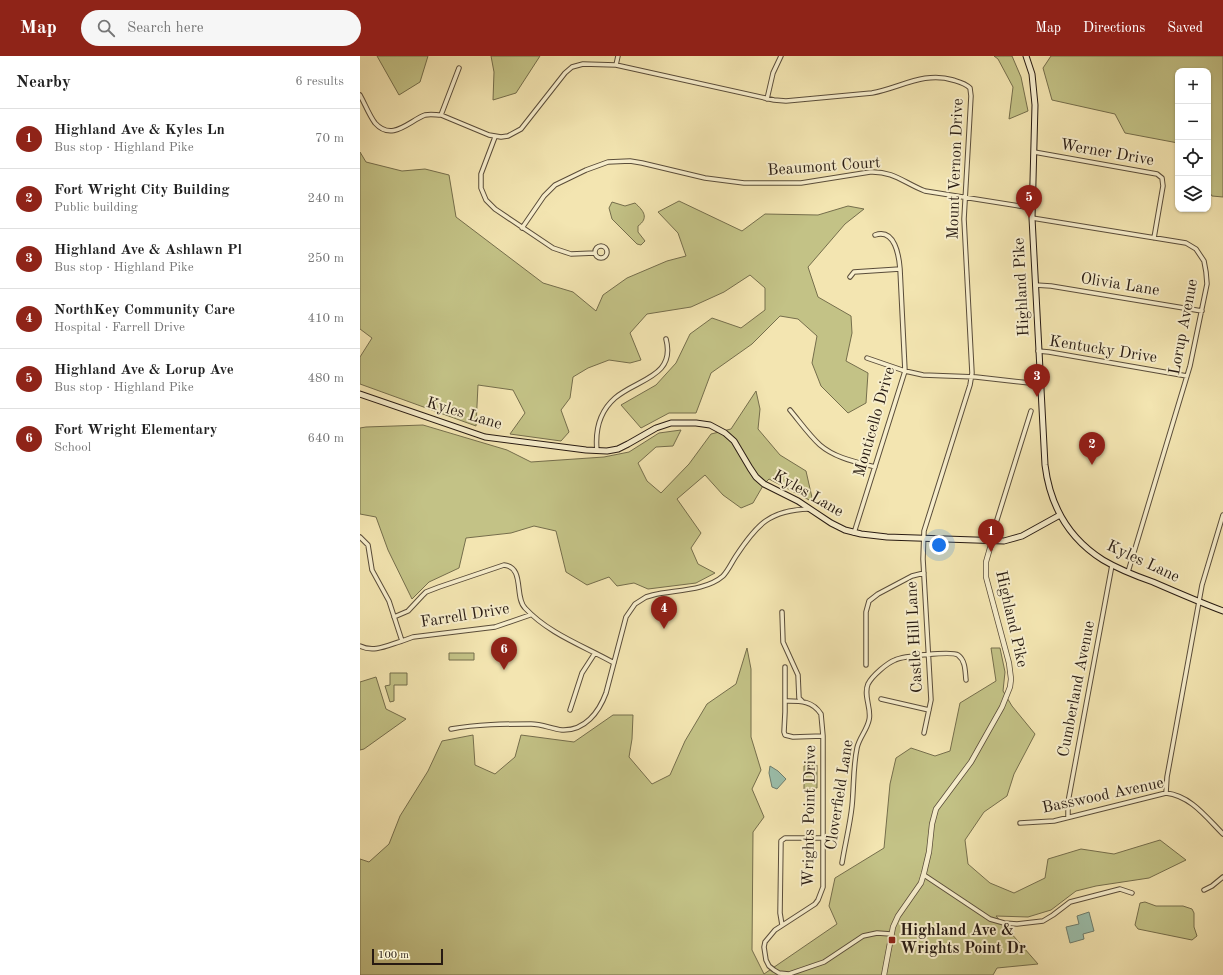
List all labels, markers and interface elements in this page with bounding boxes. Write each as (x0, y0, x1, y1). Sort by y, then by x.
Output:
search box (81, 10, 361, 46)
icon: search (95, 17, 117, 39)
text: Map (20, 19, 57, 38)
text: Search here (127, 21, 204, 36)
text: Map (1035, 21, 1061, 35)
text: Directions (1083, 21, 1145, 35)
text: Saved (1167, 21, 1203, 35)
map controls (1175, 68, 1211, 212)
button: + (1175, 68, 1211, 104)
text: Nearby (16, 74, 71, 91)
text: 6 results (295, 75, 344, 88)
street label: Mount Vernon Drive (946, 98, 966, 240)
button: − (1175, 104, 1211, 140)
text: Highland Ave & Kyles Ln (54, 123, 225, 138)
text: 1 (25, 132, 33, 145)
text: 70 m (315, 132, 344, 145)
street label: Werner Drive (1059, 137, 1155, 169)
button: locate (1175, 140, 1211, 176)
text: Bus stop · Highland Pike (54, 141, 194, 154)
street label: Beaumont Court (767, 155, 882, 179)
button: layers (1175, 176, 1211, 212)
text: Fort Wright City Building (54, 183, 230, 198)
pin: 5 (1016, 185, 1042, 218)
text: 2 (25, 192, 33, 205)
text: 240 m (307, 192, 344, 205)
text: Public building (54, 201, 138, 214)
street label: Highland Pike (1011, 237, 1033, 337)
text: Highland Ave & Ashlawn Pl (54, 243, 242, 258)
text: 3 (25, 252, 33, 265)
text: 250 m (307, 252, 344, 265)
text: Bus stop · Highland Pike (54, 261, 194, 274)
street label: Olivia Lane (1079, 271, 1161, 299)
street label: Lorup Avenue (1167, 278, 1201, 376)
text: NorthKey Community Care (54, 303, 235, 318)
text: 4 (25, 312, 33, 325)
text: 410 m (307, 312, 344, 325)
text: Hospital · Farrell Drive (54, 321, 185, 334)
street label: Kentucky Drive (1048, 334, 1158, 366)
text: Highland Ave & Lorup Ave (54, 363, 234, 378)
pin: 3 (1024, 364, 1050, 397)
street label: Monticello Drive (852, 365, 898, 479)
text: 5 (25, 372, 33, 385)
text: 480 m (307, 372, 344, 385)
text: Bus stop · Highland Pike (54, 381, 194, 394)
street label: Kyles Lane (424, 395, 504, 433)
text: Fort Wright Elementary (54, 423, 218, 438)
text: 6 (25, 432, 33, 445)
text: 640 m (307, 432, 344, 445)
pin: 2 (1079, 432, 1105, 465)
text: School (54, 441, 91, 454)
street label: Kyles Lane (770, 467, 846, 521)
pin: 1 (978, 519, 1004, 552)
your location (929, 535, 949, 555)
street label: Kyles Lane (1104, 538, 1182, 586)
street label: Highland Pike (992, 569, 1030, 669)
street label: Castle Hill Lane (904, 581, 926, 693)
pin: 4 (651, 596, 677, 629)
street label: Farrell Drive (419, 601, 511, 631)
street label: Cumberland Avenue (1056, 619, 1098, 759)
pin: 6 (491, 637, 517, 670)
street label: Cloverfield Lane (823, 739, 857, 851)
street label: Wrights Point Drive (801, 745, 819, 887)
street label: Basswood Avenue (1041, 775, 1165, 817)
place label: Highland Ave & Wrights Point Dr (900, 923, 1026, 957)
marker: Highland Ave & Wrights Point Dr (887, 935, 897, 945)
scale bar (372, 947, 443, 966)
text: 100 m (378, 950, 409, 961)

